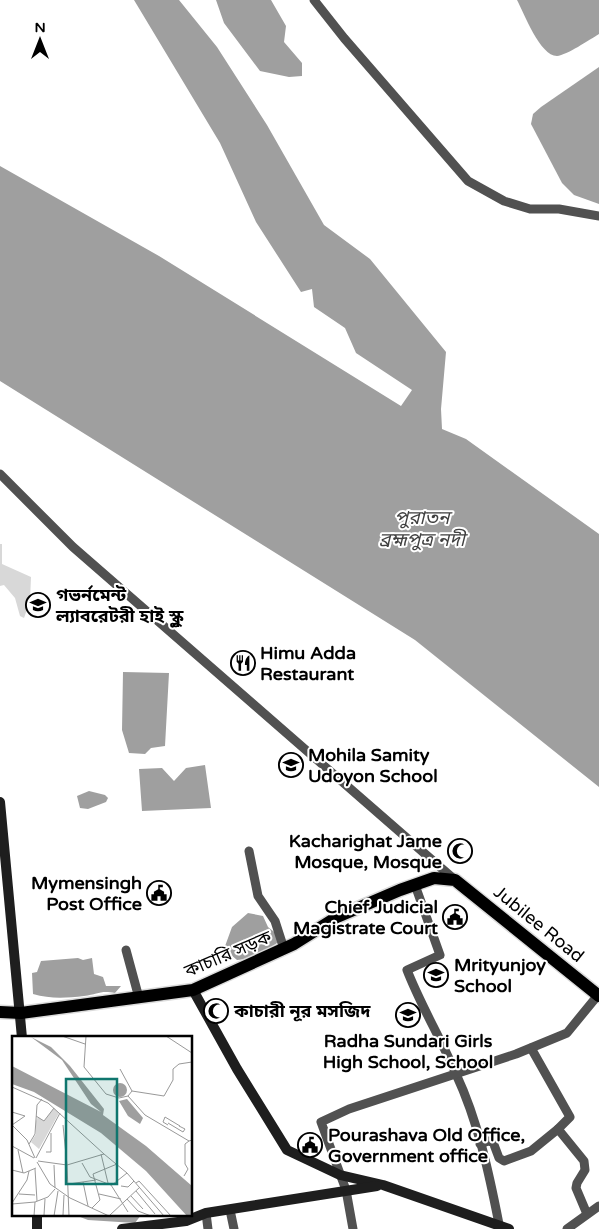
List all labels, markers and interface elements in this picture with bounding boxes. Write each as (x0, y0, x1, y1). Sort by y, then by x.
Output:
north arrow (15, 15, 65, 65)
text: N (34, 19, 46, 36)
water label: পুরাতন ব্রহ্মপুত্র নদী (379, 507, 469, 551)
place label: গভর্নমেন্ট ল্যাবরেটরী হাই স্কুল (55, 584, 184, 628)
school or university icon: গভর্নমেন্ট ল্যাবরেটরী হাই স্কুল (25, 592, 51, 618)
place label: Himu Adda Restaurant (260, 642, 356, 685)
restaurant icon: Himu Adda Restaurant (230, 650, 256, 676)
place label: Mohila Samity Udoyon School (308, 744, 438, 787)
school or university icon: Mohila Samity Udoyon School (278, 752, 304, 778)
place label: Kacharighat Jame Mosque, Mosque (289, 830, 442, 873)
mosque icon: Kacharighat Jame Mosque, Mosque (447, 838, 473, 864)
place label: Mymensingh Post Office (31, 872, 142, 915)
public building icon: Mymensingh Post Office (146, 880, 172, 906)
street label: Jubilee Road (489, 881, 589, 967)
place label: Chief Judicial Magistrate Court (293, 896, 438, 939)
public building icon: Chief Judicial Magistrate Court (442, 904, 468, 930)
street label: কাচারি সড়ক (180, 926, 275, 983)
place label: Mrityunjoy School (454, 954, 546, 997)
school or university icon: Mrityunjoy School (423, 962, 449, 988)
mosque icon: কাচারী নূর মসজিদ (203, 998, 229, 1024)
place label: কাচারী নূর মসজিদ (233, 1000, 371, 1022)
school or university icon: Radha Sundari Girls High School, School (395, 1002, 421, 1028)
place label: Radha Sundari Girls High School, School (323, 1030, 493, 1073)
inset map (12, 1036, 192, 1216)
place label: Pourashava Old Office, Government office (328, 1124, 525, 1167)
public building icon: Pourashava Old Office, Government office (297, 1132, 323, 1158)

